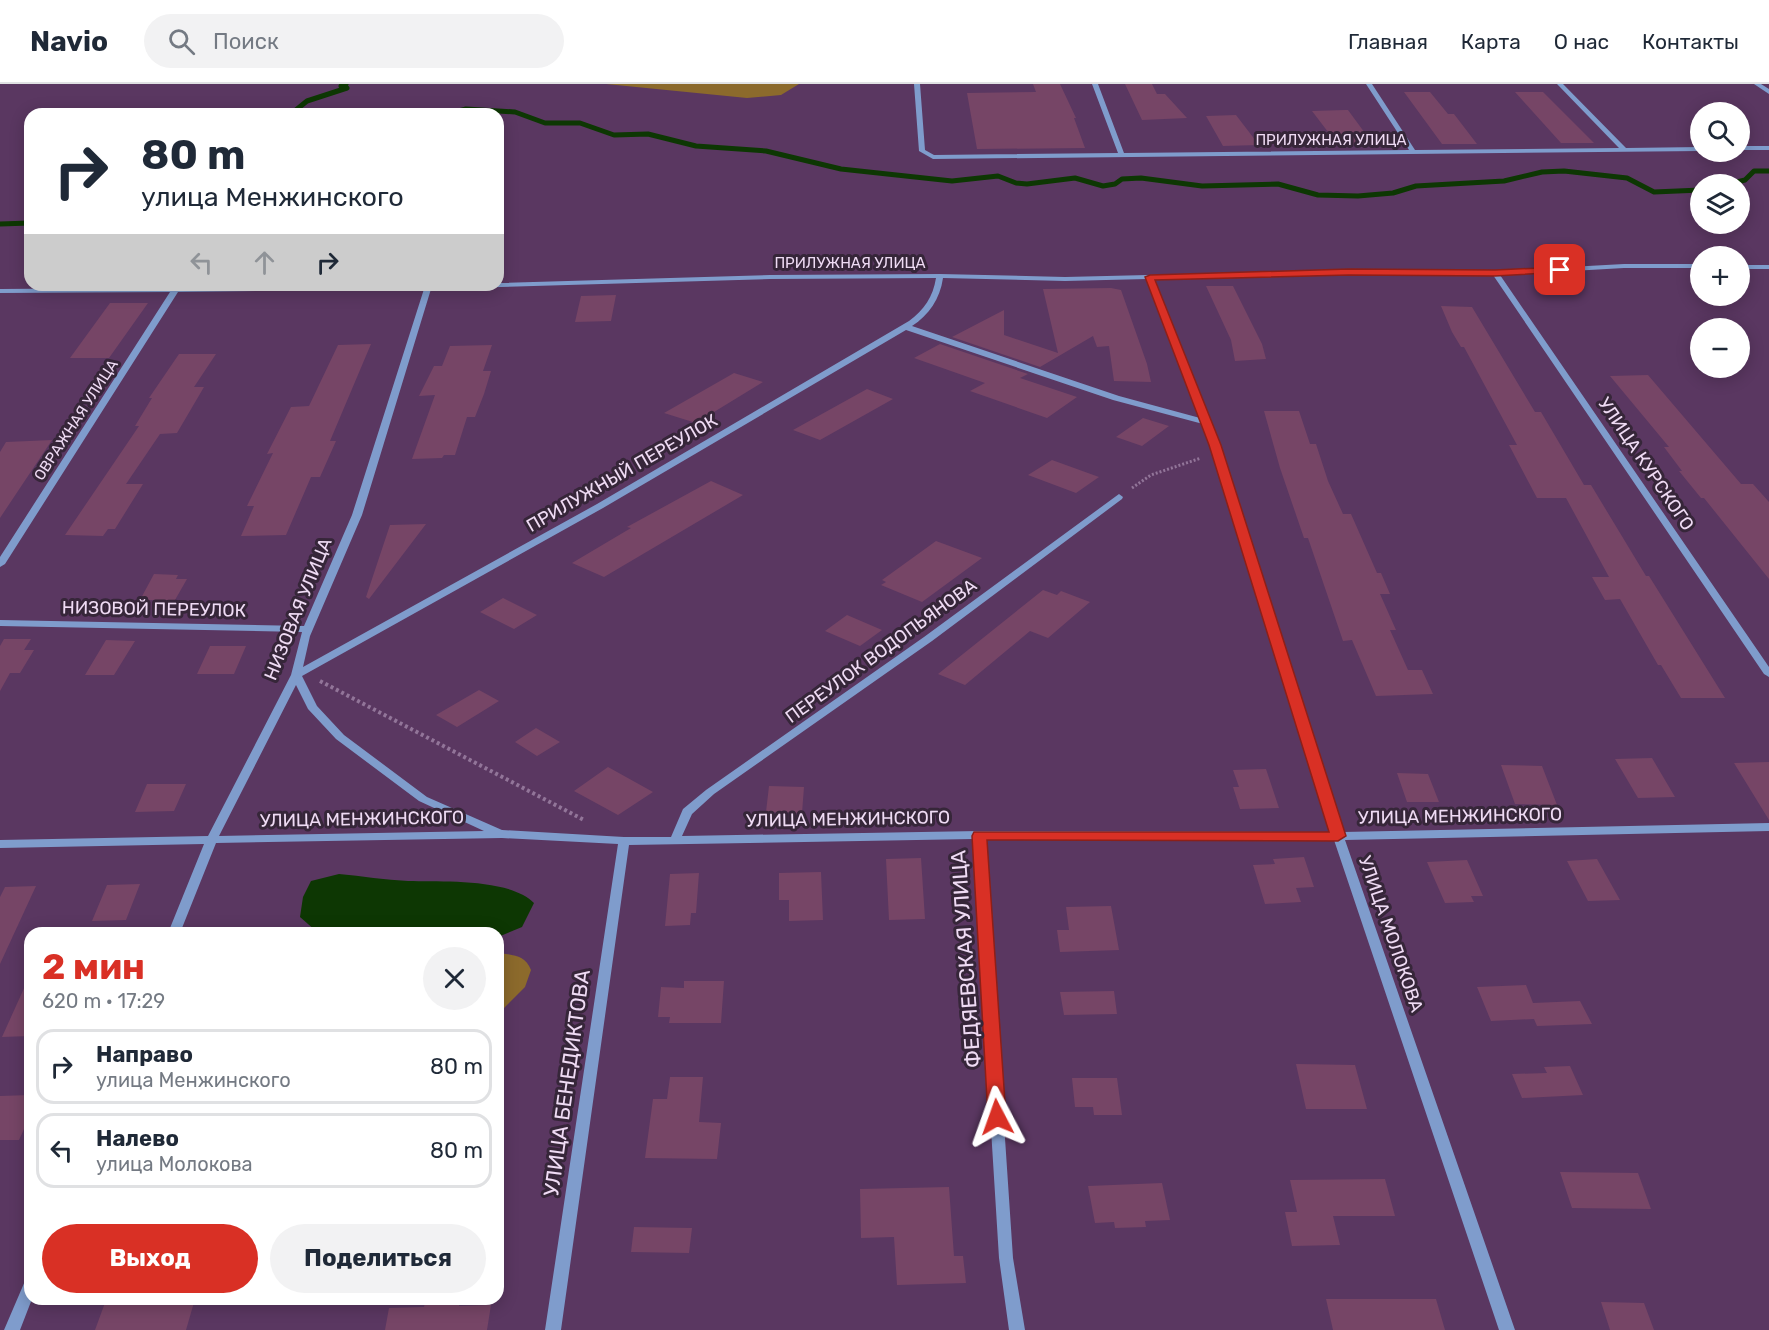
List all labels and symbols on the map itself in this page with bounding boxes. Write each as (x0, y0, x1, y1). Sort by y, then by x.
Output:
street label: ПРИЛУЖНАЯ УЛИЦА (1255, 131, 1407, 149)
pin (1534, 244, 1585, 295)
street label: ПРИЛУЖНАЯ УЛИЦА (774, 254, 926, 272)
street label: ОВРАЖНАЯ УЛИЦА (30, 356, 122, 484)
street label: УЛИЦА КУРСКОГО (1593, 393, 1699, 535)
street label: ПРИЛУЖНЫЙ ПЕРЕУЛОК (523, 409, 721, 537)
street label: НИЗОВАЯ УЛИЦА (259, 535, 337, 683)
street label: ПЕРЕУЛОК ВОДОПЬЯНОВА (781, 574, 981, 728)
street label: НИЗОВОЙ ПЕРЕУЛОК (62, 596, 246, 622)
street label: УЛИЦА МЕНЖИНСКОГО (1358, 803, 1562, 829)
street label: УЛИЦА МЕНЖИНСКОГО (260, 806, 464, 832)
street label: УЛИЦА МЕНЖИНСКОГО (746, 806, 950, 832)
street label: ФЕДЯЕВСКАЯ УЛИЦА (945, 849, 986, 1069)
street label: УЛИЦА МОЛОКОВА (1354, 853, 1428, 1015)
street label: УЛИЦА БЕНЕДИКТОВА (538, 968, 595, 1198)
position arrow (965, 1085, 1029, 1149)

